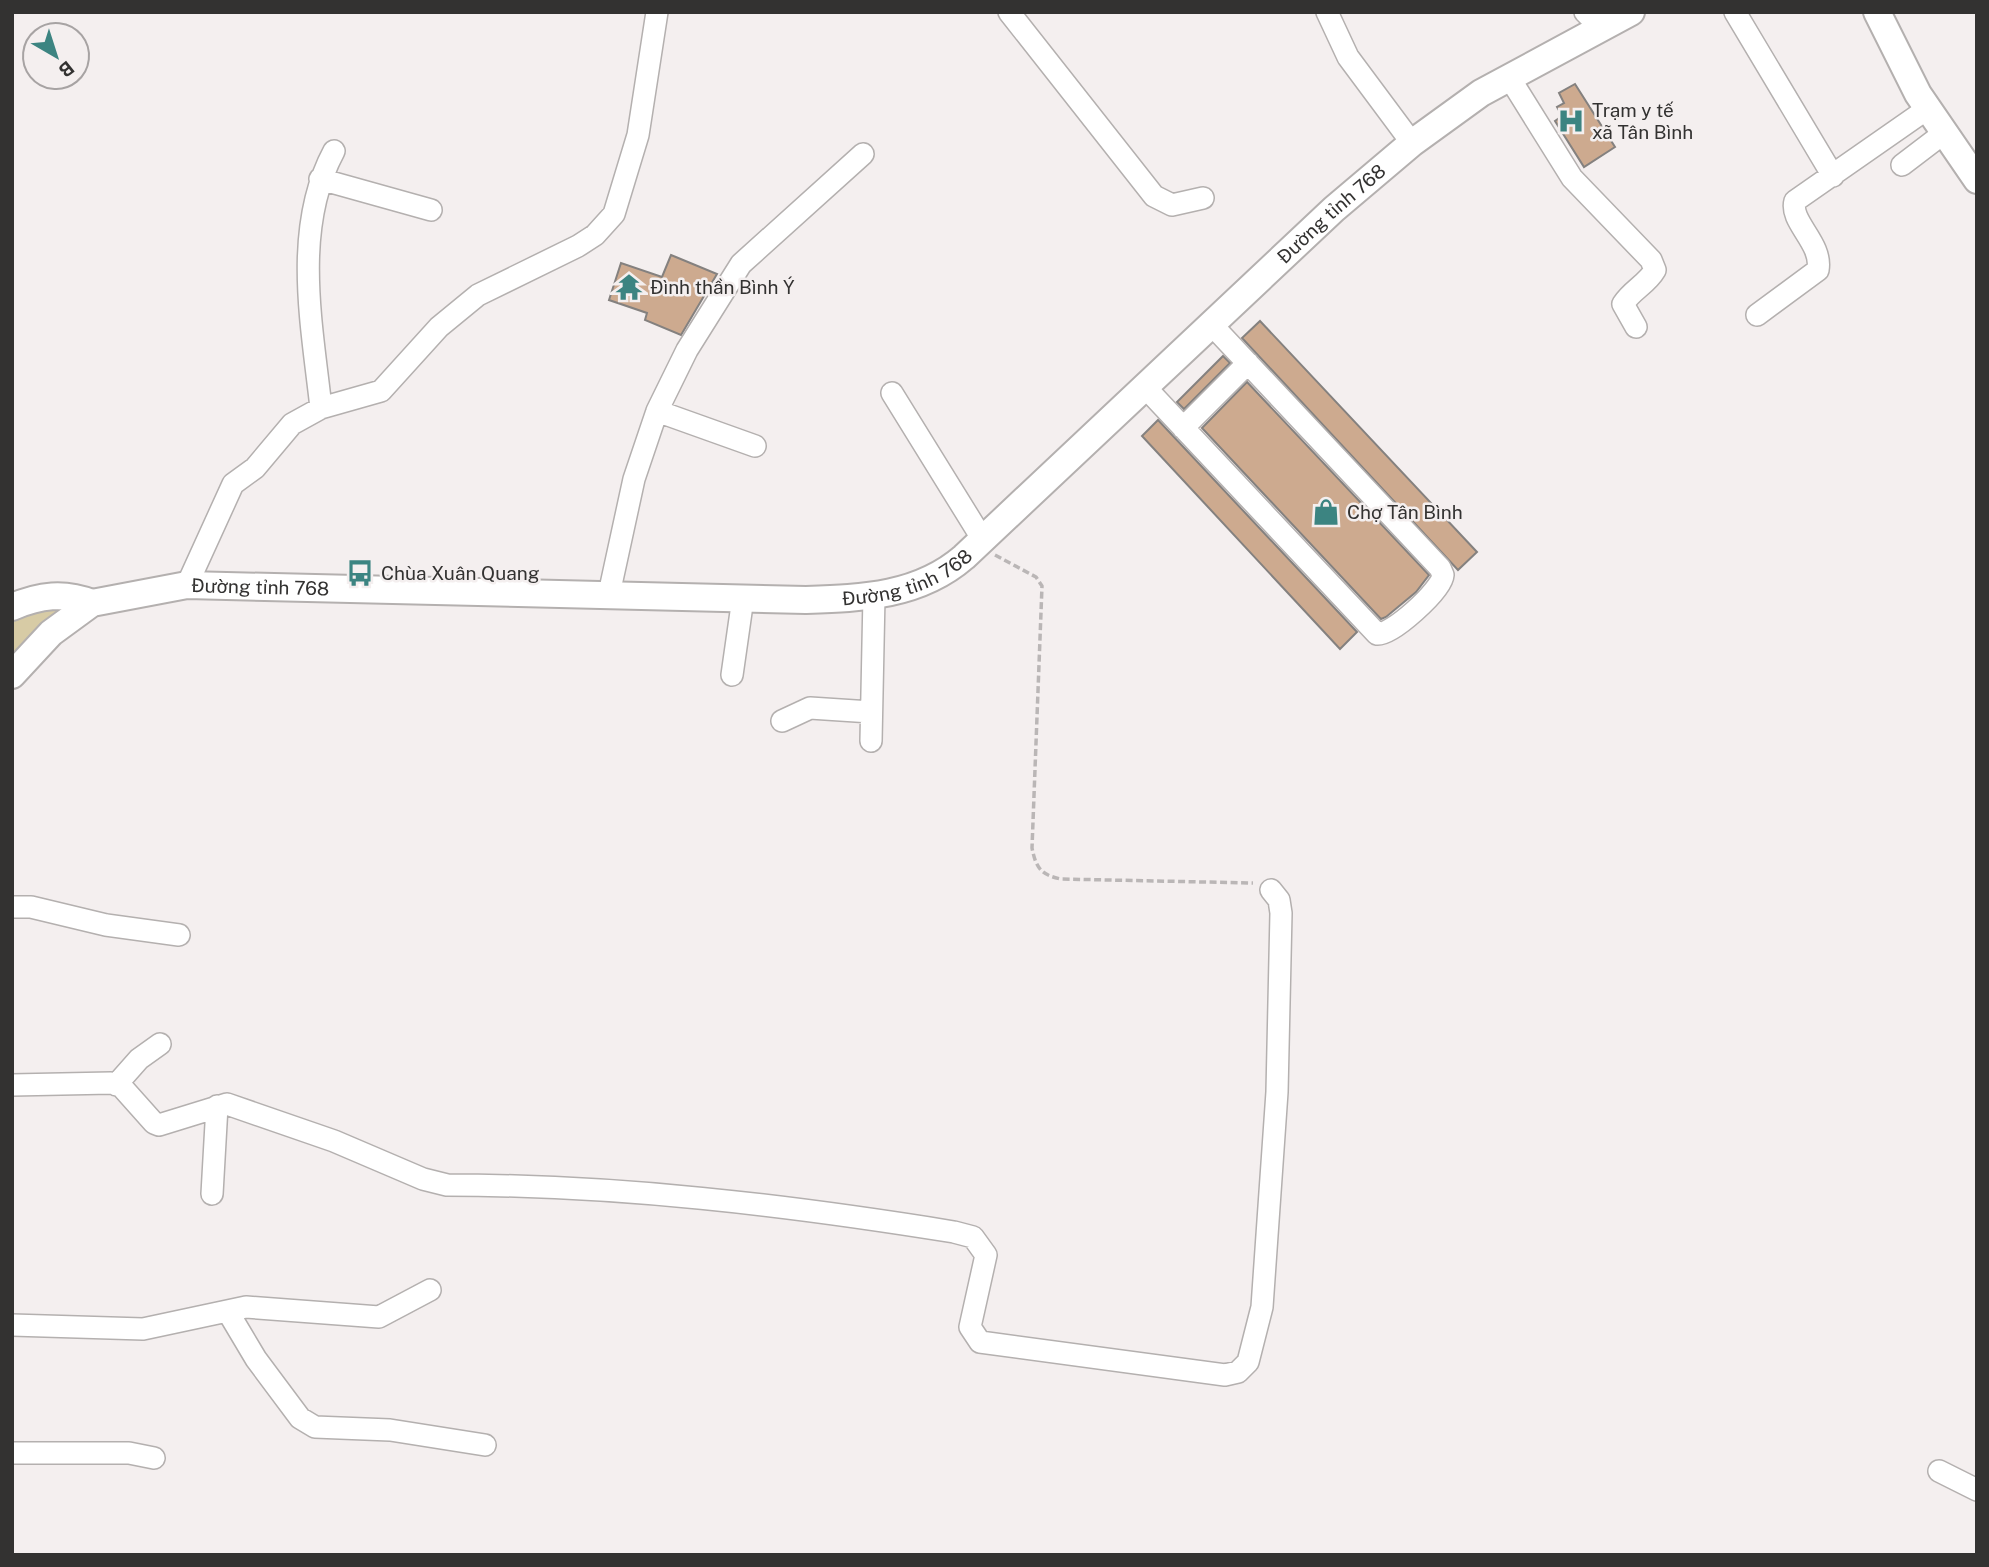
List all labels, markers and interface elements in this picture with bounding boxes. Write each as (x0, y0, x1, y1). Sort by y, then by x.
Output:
north arrow (21, 21, 91, 91)
text: B (55, 57, 79, 82)
place label: Trạm y tế xã Tân Bình (1592, 99, 1693, 143)
hospital icon: Trạm y tế xã Tân Bình (1556, 106, 1586, 136)
street label: Đường tỉnh 768 (1272, 159, 1390, 268)
temple icon: Đình thần Bình Ý (614, 272, 644, 302)
place label: Đình thần Bình Ý (650, 276, 795, 298)
shop icon: Chợ Tân Bình (1311, 497, 1341, 527)
place label: Chợ Tân Bình (1347, 501, 1463, 523)
street label: Đường tỉnh 768 (841, 544, 976, 609)
bus stop icon: Chùa Xuân Quang (345, 558, 375, 588)
place label: Chùa Xuân Quang (381, 562, 540, 584)
street label: Đường tỉnh 768 (191, 574, 329, 599)

